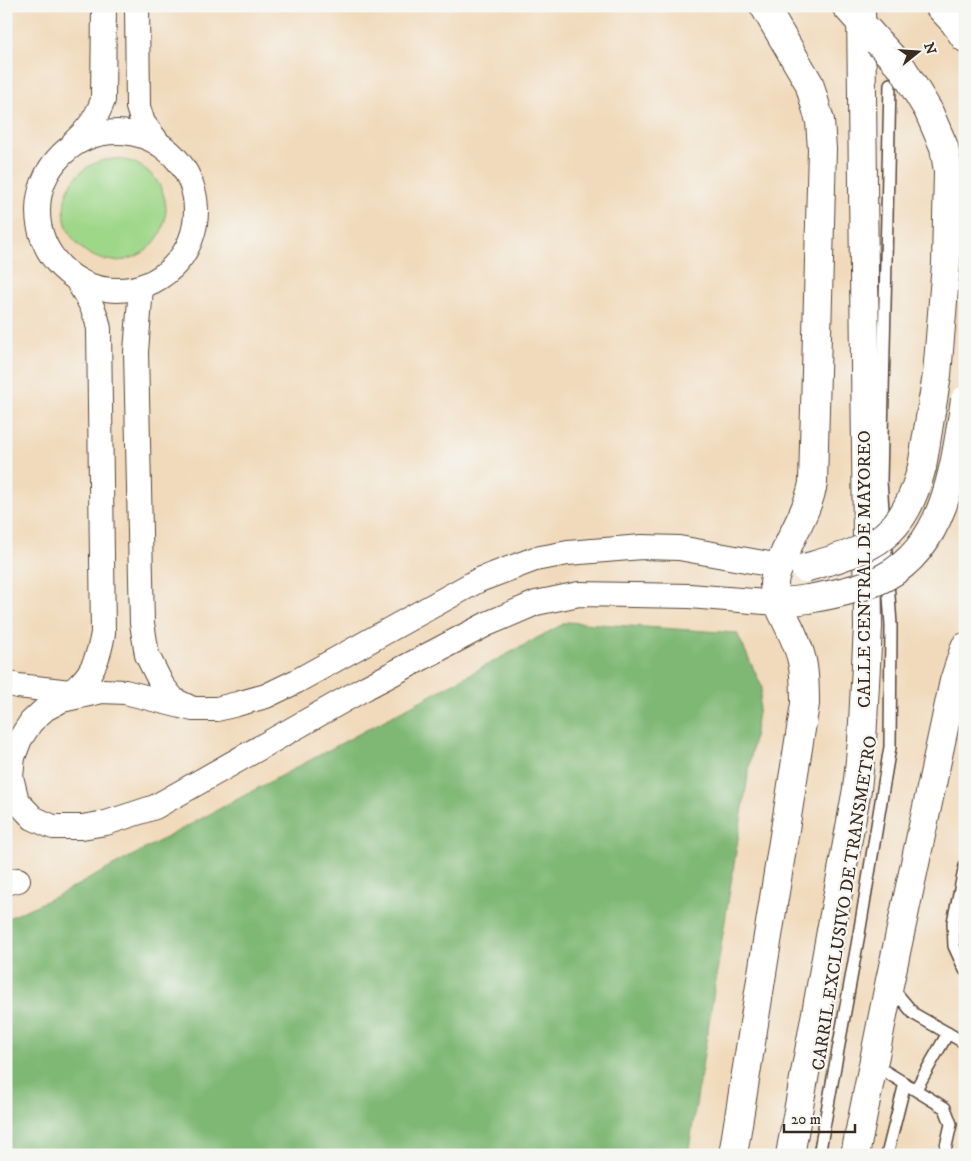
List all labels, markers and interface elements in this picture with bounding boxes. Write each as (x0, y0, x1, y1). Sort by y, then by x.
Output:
north arrow (894, 28, 944, 78)
text: N (919, 40, 940, 57)
street label: CALLE CENTRAL DE MAYOREO (854, 430, 876, 708)
street label: CARRIL EXCLUSIVO DE TRANSMETRO (808, 734, 882, 1072)
scale bar (784, 1101, 855, 1133)
text: 20 m (791, 1110, 821, 1129)

